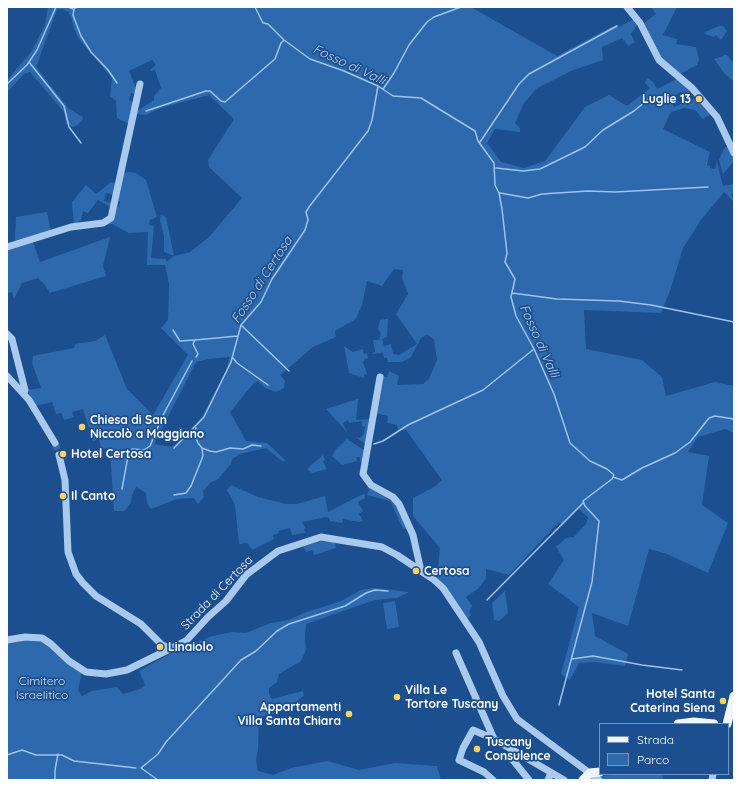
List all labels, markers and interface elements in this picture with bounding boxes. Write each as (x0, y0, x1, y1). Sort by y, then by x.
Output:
water label: Fosso di Valli (310, 41, 388, 89)
place label: Luglie 13 (642, 92, 691, 106)
marker: Luglie 13 (694, 94, 704, 104)
water label: Fosso di Certosa (228, 234, 296, 326)
water label: Fosso di Valli (516, 302, 562, 380)
place label: Chiesa di San Niccolò a Maggiano (90, 413, 204, 441)
marker: Chiesa di San Niccolò a Maggiano (77, 422, 87, 432)
place label: Hotel Certosa (71, 447, 151, 461)
marker: Hotel Certosa (58, 449, 68, 459)
place label: Il Canto (71, 489, 115, 503)
marker: Il Canto (58, 491, 68, 501)
street label: Strada di Certosa (178, 553, 256, 633)
place label: Certosa (424, 564, 470, 578)
marker: Certosa (411, 566, 421, 576)
place label: Linaiolo (168, 640, 213, 654)
marker: Linaiolo (155, 642, 165, 652)
park label: Cimitero Israelitico (16, 674, 68, 702)
place label: Villa Le Tortore Tuscany (405, 683, 498, 711)
place label: Hotel Santa Caterina Siena (630, 687, 715, 715)
marker: Villa Le Tortore Tuscany (392, 692, 402, 702)
marker: Hotel Santa Caterina Siena (718, 696, 728, 706)
place label: Appartamenti Villa Santa Chiara (237, 700, 341, 728)
marker: Appartamenti Villa Santa Chiara (344, 709, 354, 719)
legend (599, 723, 729, 775)
text: Strada (637, 732, 674, 747)
place label: Tuscany Consulence (485, 735, 551, 763)
marker: Tuscany Consulence (472, 744, 482, 754)
text: Parco (637, 752, 669, 767)

